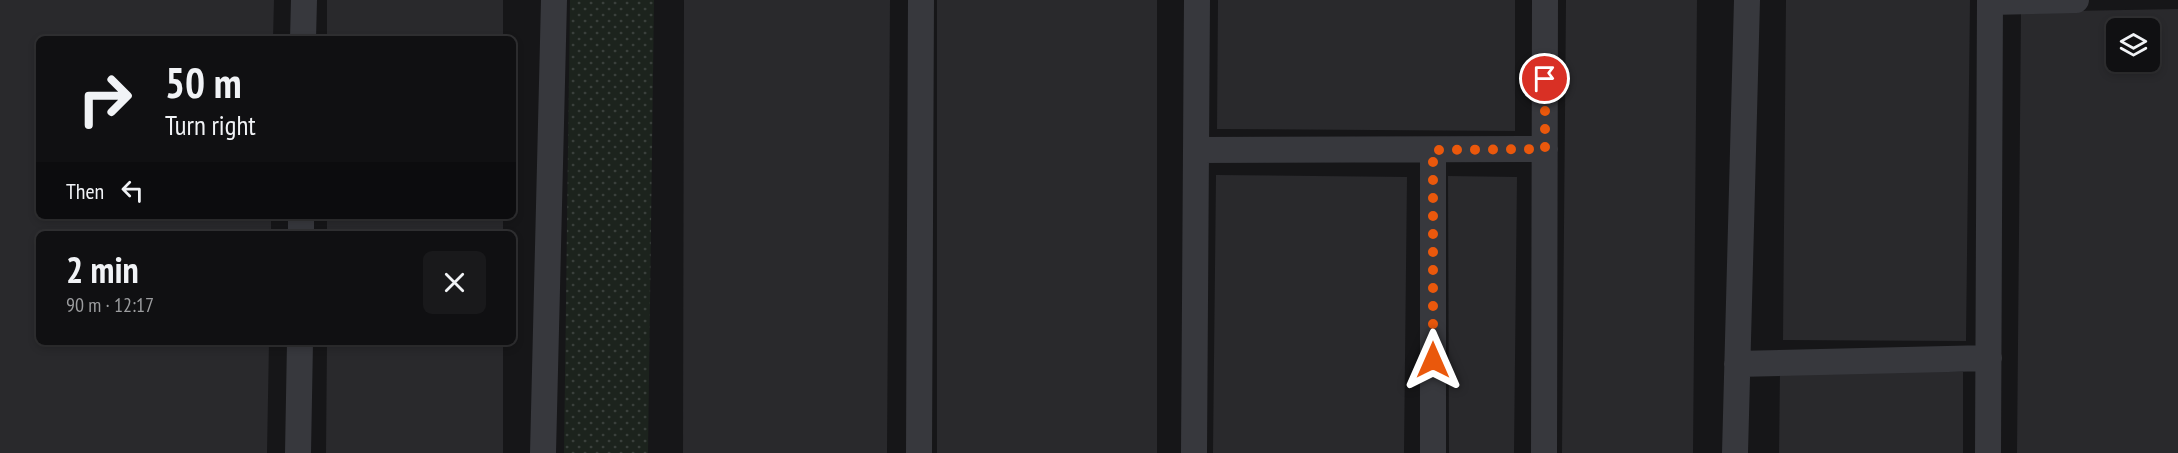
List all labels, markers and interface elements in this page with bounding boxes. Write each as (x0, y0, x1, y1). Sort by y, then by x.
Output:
map controls (2106, 18, 2160, 72)
button: layers (2106, 18, 2160, 72)
pin (1519, 53, 1570, 104)
text: 50 m (165, 55, 242, 110)
icon: right (66, 60, 144, 138)
icon: arrive (1528, 62, 1561, 95)
text: Turn right (165, 108, 256, 142)
icon: left (116, 174, 149, 207)
text: Then (66, 177, 104, 205)
text: 2 min (66, 246, 139, 293)
button: close (423, 251, 486, 314)
text: 90 m · 12:17 (66, 292, 154, 318)
position arrow (1401, 328, 1465, 392)

